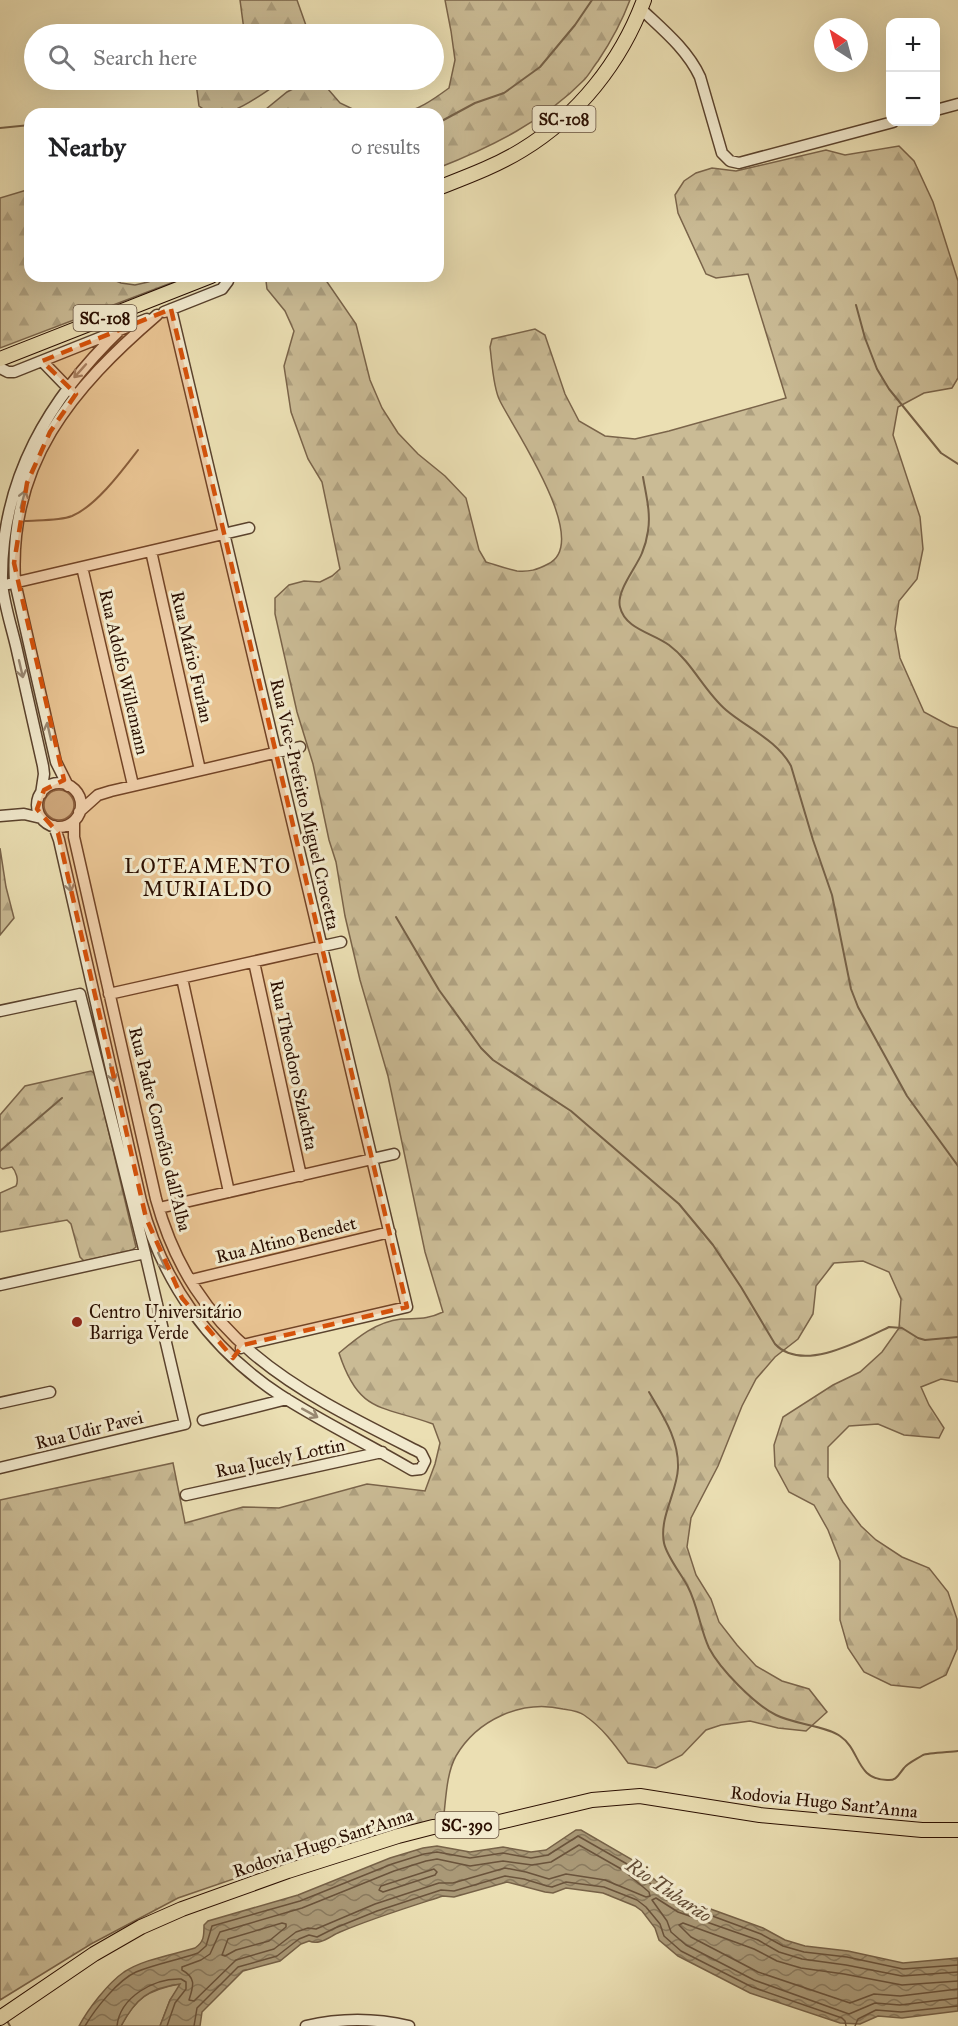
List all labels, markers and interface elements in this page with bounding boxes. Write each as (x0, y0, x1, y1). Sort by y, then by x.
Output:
north arrow (814, 18, 868, 72)
map controls (886, 18, 940, 126)
button: + (886, 18, 940, 72)
search box (24, 24, 444, 90)
icon: search (45, 41, 78, 74)
text: Search here (93, 44, 197, 71)
button: − (886, 72, 940, 126)
road number: SC-108 (532, 106, 596, 132)
text: Nearby (48, 131, 126, 163)
text: 0 results (351, 135, 420, 159)
road number: SC-108 (74, 305, 136, 331)
one-way arrow (73, 363, 87, 378)
one-way arrow (18, 490, 29, 509)
street label: Rua Adolfo Willemann (94, 587, 154, 757)
street label: Rua Mário Furlan (166, 589, 218, 725)
one-way arrow (16, 659, 28, 678)
street label: Rua Vice-Prefeito Miguel Crocetta (264, 676, 345, 932)
one-way arrow (43, 722, 55, 741)
district label: LOTEAMENTO MURIALDO (124, 854, 292, 901)
one-way arrow (64, 873, 75, 892)
street label: Rua Theodoro Szlachta (265, 978, 323, 1152)
street label: Rua Padre Cornélio dall'Alba (124, 1025, 196, 1234)
one-way arrow (107, 1063, 119, 1082)
street label: Rua Altino Benedet (213, 1212, 359, 1268)
one-way arrow (157, 1252, 169, 1270)
place label: Centro Universitário Barriga Verde (89, 1301, 242, 1345)
marker: Centro Universitário Barriga Verde (70, 1315, 84, 1329)
street label: Rua Udir Pavei (33, 1406, 145, 1454)
one-way arrow (301, 1408, 319, 1419)
street label: Rua Jucely Lottin (213, 1433, 347, 1483)
street label: Rodovia Hugo Sant'Anna (729, 1781, 919, 1824)
street label: Rodovia Hugo Sant'Anna (230, 1803, 417, 1884)
road number: SC-390 (436, 1812, 498, 1838)
water label: Rio Tubarão (621, 1852, 717, 1928)

